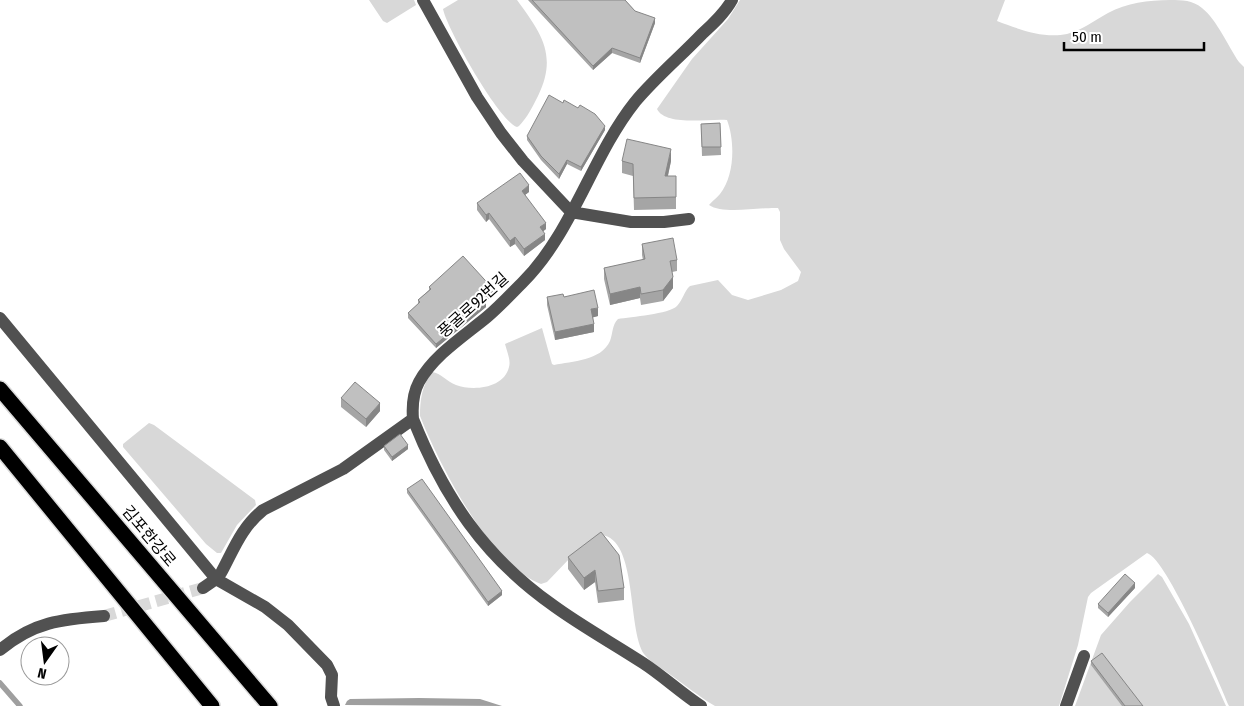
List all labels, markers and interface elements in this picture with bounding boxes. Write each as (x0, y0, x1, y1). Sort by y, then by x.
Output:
scale bar (1064, 20, 1204, 52)
text: 50 m (1072, 28, 1102, 46)
street label: 풍굴로92번길 (434, 268, 512, 342)
street label: 김포한강로 (118, 502, 180, 571)
north arrow (20, 636, 70, 686)
text: N (36, 664, 48, 682)

